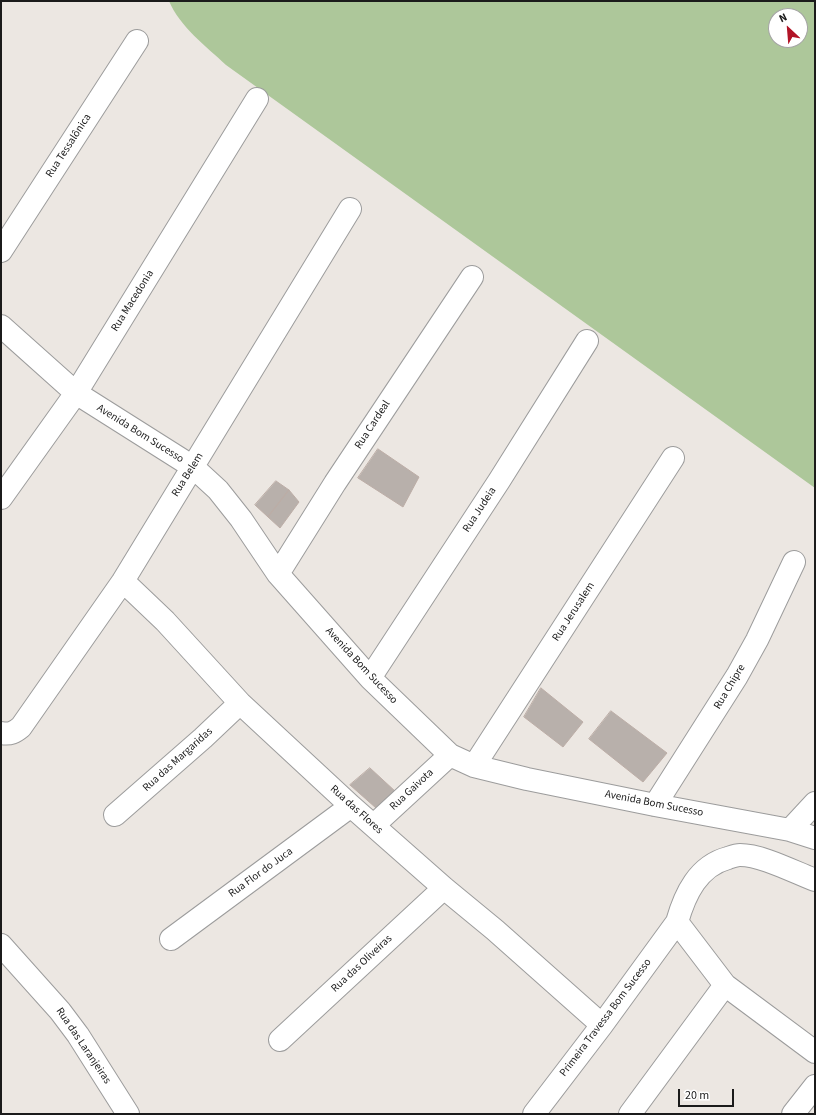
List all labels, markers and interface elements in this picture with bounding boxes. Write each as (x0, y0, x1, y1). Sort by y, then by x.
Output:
north arrow (768, 8, 808, 48)
text: N (776, 9, 790, 26)
street label: Rua Tessalônica (43, 112, 95, 180)
street label: Rua Macedonia (109, 268, 157, 334)
street label: Rua Cardeal (352, 398, 394, 452)
street label: Avenida Bom Sucesso (94, 402, 186, 466)
street label: Rua Belem (169, 451, 207, 499)
street label: Rua Judeia (461, 485, 499, 535)
street label: Rua Jerusalem (550, 580, 598, 644)
street label: Avenida Bom Sucesso (322, 625, 400, 707)
street label: Rua Chipre (711, 662, 749, 712)
street label: Rua das Margaridas (140, 725, 216, 795)
street label: Rua Gaivota (387, 766, 437, 814)
street label: Rua das Flores (327, 783, 385, 837)
street label: Avenida Bom Sucesso (604, 788, 704, 820)
street label: Rua Flor do Juca (226, 845, 296, 901)
street label: Rua das Oliveiras (329, 932, 395, 996)
street label: Primeira Travessa Bom Sucesso (557, 956, 655, 1080)
street label: Rua das Laranjeiras (53, 1005, 113, 1087)
scale bar (680, 1081, 736, 1107)
text: 20 m (685, 1087, 709, 1104)

